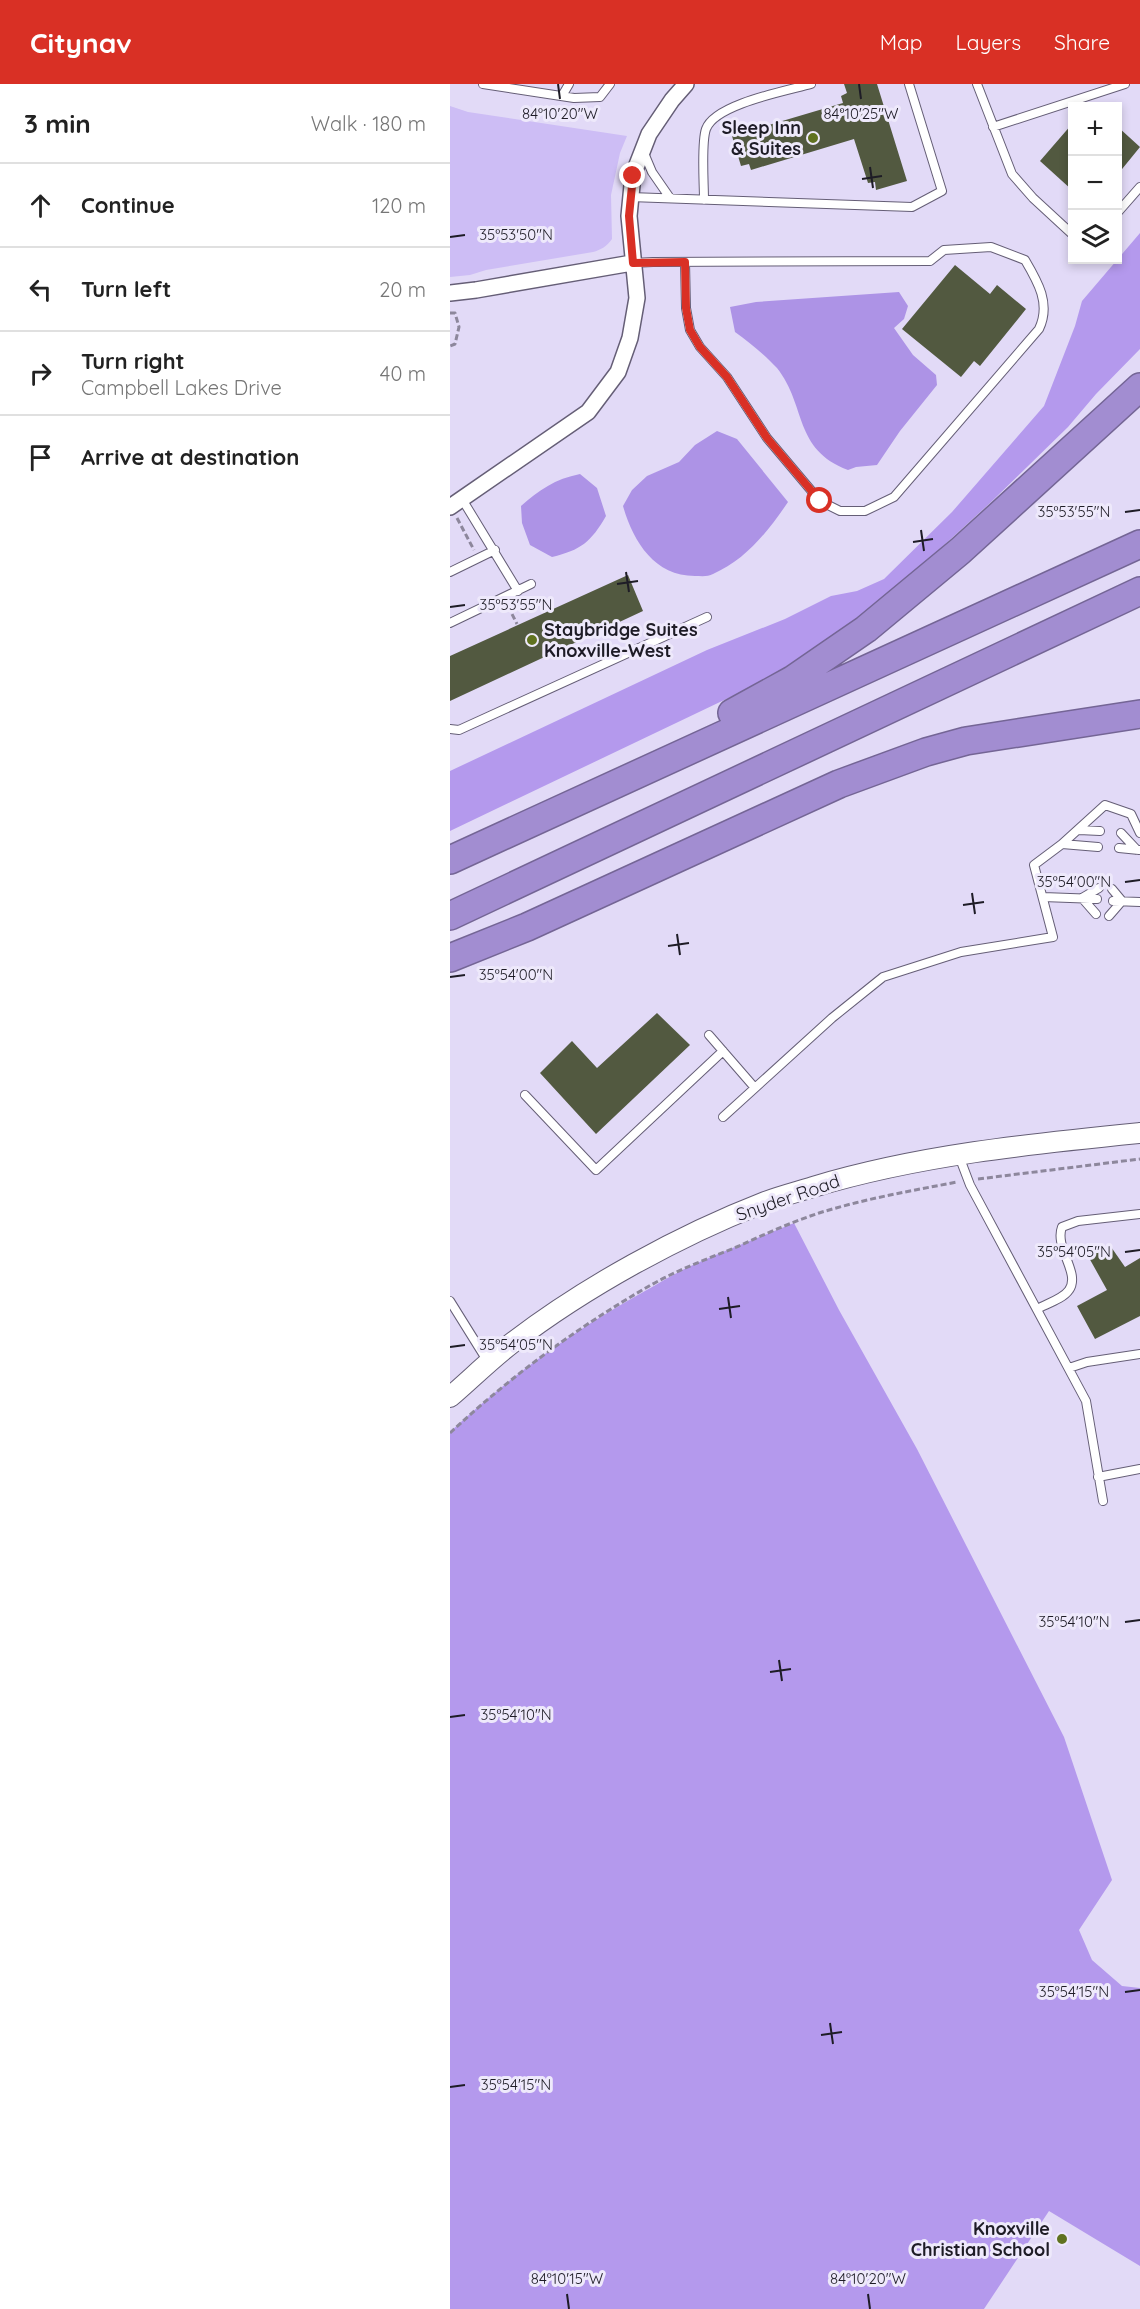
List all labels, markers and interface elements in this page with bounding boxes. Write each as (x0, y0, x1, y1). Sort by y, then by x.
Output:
text: Citynav (30, 25, 132, 60)
text: Map (880, 29, 923, 55)
text: Layers (956, 29, 1021, 55)
text: Share (1054, 29, 1110, 55)
map controls (1068, 102, 1122, 264)
button: + (1068, 102, 1122, 156)
text: 84°10'20"W (522, 104, 598, 123)
text: 84°10'25"W (823, 104, 899, 123)
text: 3 min (24, 107, 91, 140)
text: Walk · 180 m (311, 111, 426, 136)
place label: Sleep Inn & Suites (722, 116, 801, 160)
marker: Sleep Inn & Suites (806, 131, 820, 145)
button: − (1068, 156, 1122, 210)
route end (619, 162, 645, 188)
icon: ahead (24, 189, 57, 222)
text: Continue (81, 191, 175, 219)
text: 120 m (372, 193, 426, 218)
button: layers (1068, 210, 1122, 264)
text: 35°53'50"N (479, 225, 553, 244)
icon: left (24, 273, 57, 306)
text: Turn left (81, 275, 171, 303)
text: 20 m (379, 277, 426, 302)
text: Turn right (81, 347, 185, 375)
icon: right (24, 357, 57, 390)
text: 40 m (380, 361, 426, 386)
text: Campbell Lakes Drive (81, 375, 282, 400)
icon: arrive (24, 441, 57, 474)
text: Arrive at destination (81, 443, 299, 471)
route start (806, 487, 832, 513)
text: 35°53'55"N (1038, 502, 1110, 521)
text: 35°53'55"N (480, 595, 552, 614)
place label: Staybridge Suites Knoxville-West (544, 618, 698, 662)
marker: Staybridge Suites Knoxville-West (525, 633, 539, 647)
text: 35°54'00"N (1037, 872, 1111, 891)
text: 35°54'00"N (479, 965, 553, 984)
street label: Snyder Road (733, 1169, 843, 1226)
text: 35°54'05"N (1037, 1242, 1111, 1261)
text: 35°54'05"N (479, 1335, 553, 1354)
text: 35°54'10"N (1038, 1612, 1110, 1631)
text: 35°54'10"N (480, 1705, 552, 1724)
text: 35°54'15"N (1039, 1982, 1109, 2001)
text: 35°54'15"N (481, 2075, 551, 2094)
place label: Knoxville Christian School (911, 2217, 1050, 2261)
marker: Knoxville Christian School (1055, 2232, 1069, 2246)
text: 84°10'15"W (531, 2269, 604, 2288)
text: 84°10'20"W (830, 2269, 906, 2288)

